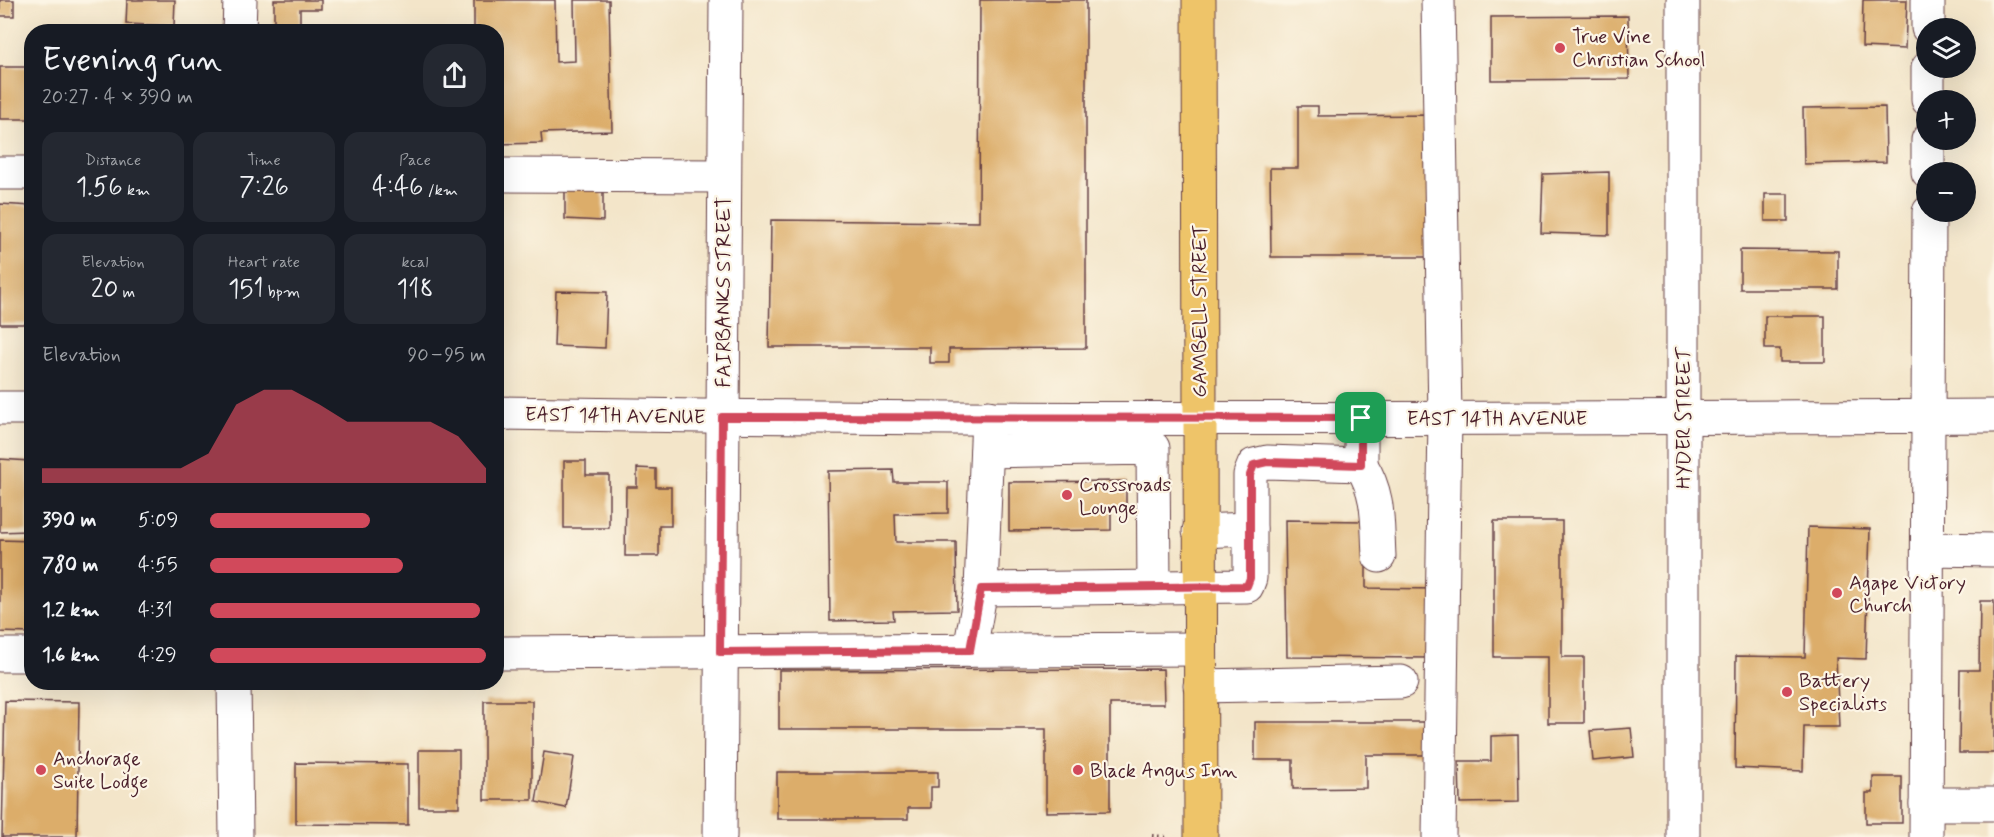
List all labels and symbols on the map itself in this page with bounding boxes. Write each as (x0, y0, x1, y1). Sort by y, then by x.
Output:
place label: True Vine Christian School (1572, 24, 1705, 74)
marker: True Vine Christian School (1553, 41, 1567, 55)
street label: FAIRBANKS STREET (711, 196, 738, 388)
street label: GAMBELL STREET (1187, 224, 1214, 398)
street label: HYDER STREET (1671, 346, 1698, 489)
pin (1335, 392, 1386, 443)
street label: EAST 14TH AVENUE (525, 401, 705, 432)
street label: EAST 14TH AVENUE (1407, 406, 1587, 433)
place label: Crossroads Lounge (1079, 472, 1171, 523)
marker: Crossroads Lounge (1060, 488, 1074, 502)
place label: Agape Victory Church (1849, 570, 1966, 620)
marker: Agape Victory Church (1830, 586, 1844, 600)
place label: Battery Specialists (1799, 668, 1887, 718)
marker: Battery Specialists (1780, 685, 1794, 699)
place label: Anchorage Suite Lodge (53, 746, 148, 798)
place label: Black Angus Inn (1090, 758, 1238, 786)
marker: Anchorage Suite Lodge (34, 763, 48, 777)
marker: Black Angus Inn (1071, 763, 1085, 777)

